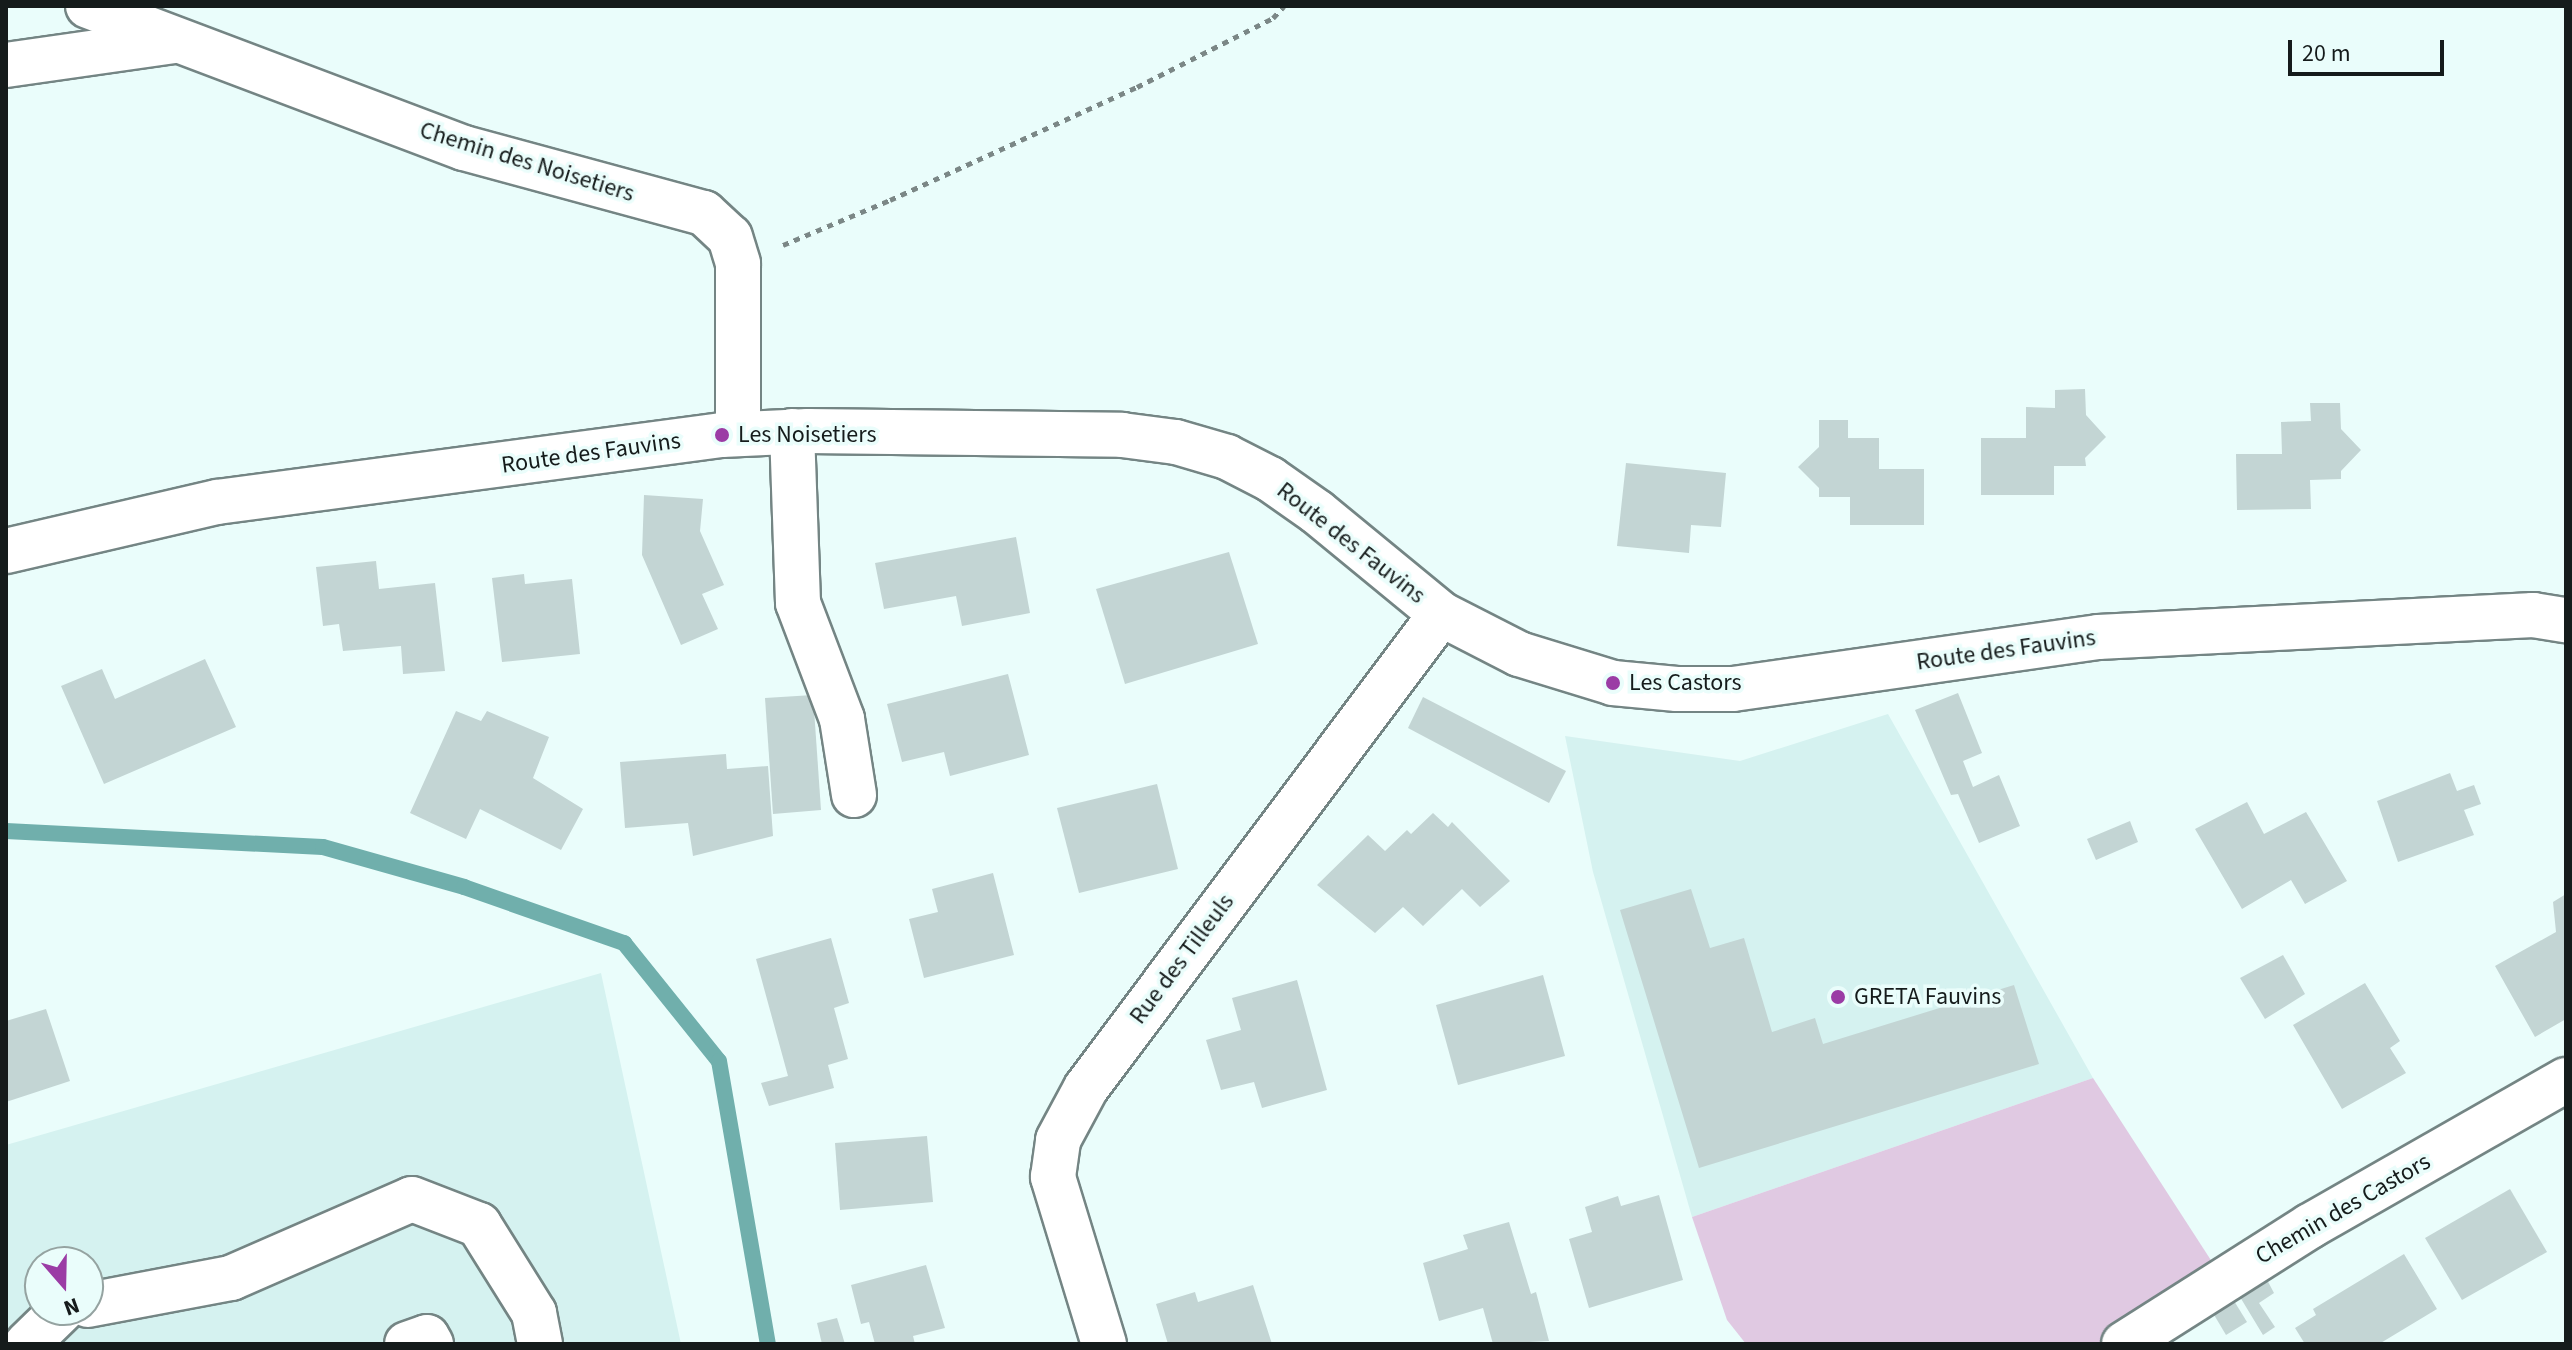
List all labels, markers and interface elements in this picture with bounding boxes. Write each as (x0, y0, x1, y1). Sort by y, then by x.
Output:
scale bar (2292, 24, 2448, 74)
text: 20 m (2302, 36, 2351, 71)
street label: Chemin des Noisetiers (416, 116, 638, 208)
place label: Les Noisetiers (738, 421, 877, 449)
street label: Route des Fauvins (500, 426, 682, 480)
marker: Les Noisetiers (713, 426, 731, 444)
street label: Route des Fauvins (1271, 476, 1431, 610)
street label: Route des Fauvins (1915, 623, 2097, 677)
place label: Les Castors (1629, 669, 1742, 697)
marker: Les Castors (1604, 674, 1622, 692)
street label: Rue des Tilleuls (1124, 888, 1240, 1030)
place label: GRETA Fauvins (1854, 983, 2001, 1011)
marker: GRETA Fauvins (1829, 988, 1847, 1006)
street label: Chemin des Castors (2251, 1147, 2435, 1271)
north arrow (24, 1246, 104, 1326)
text: N (59, 1289, 84, 1324)

